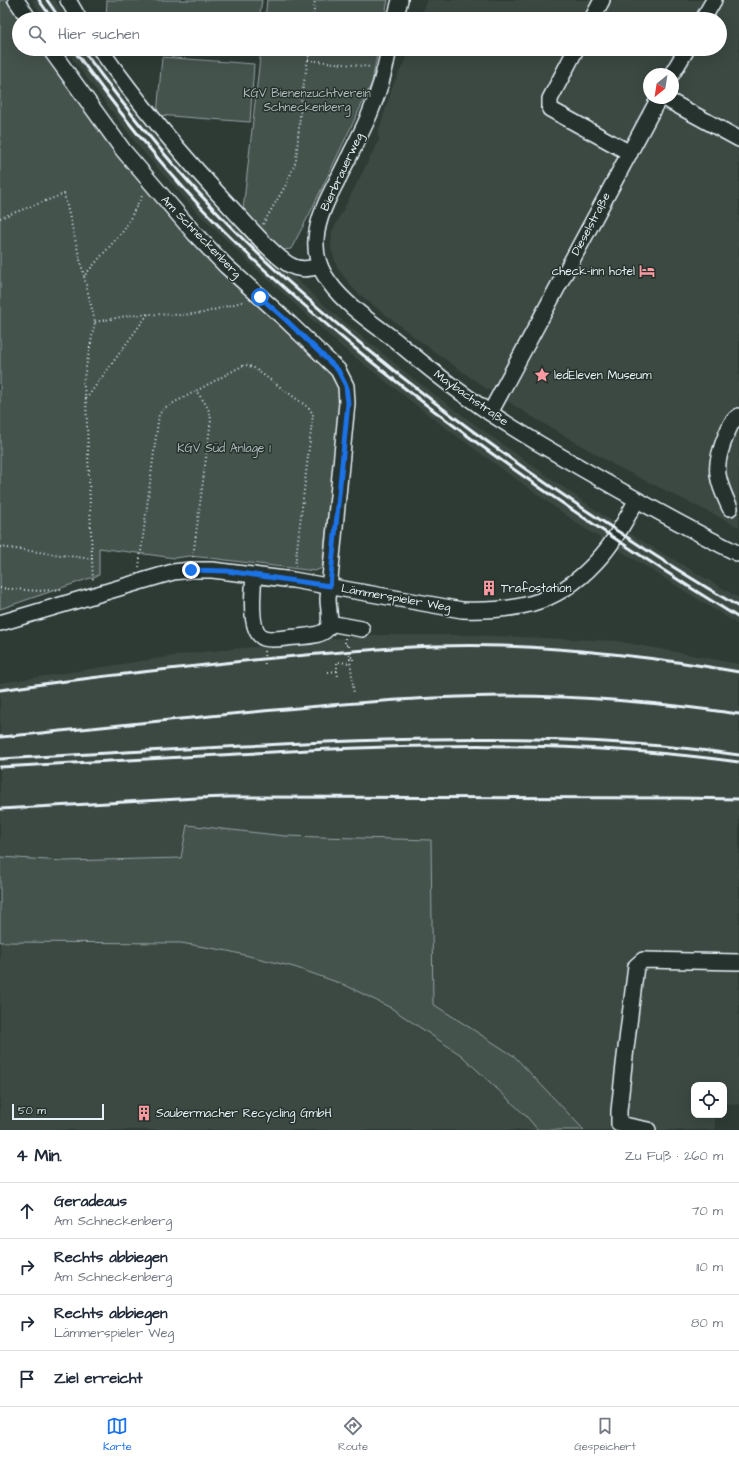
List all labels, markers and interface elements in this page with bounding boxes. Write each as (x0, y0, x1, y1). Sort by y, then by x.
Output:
search box (12, 12, 727, 56)
icon: search (26, 23, 48, 45)
text: Hier suchen (58, 24, 139, 45)
north arrow (643, 68, 679, 104)
park label: KGV Bienenzuchtverein Schneckenberg (243, 85, 371, 117)
street label: Bierbrauerweg (316, 130, 368, 214)
street label: Dieselstraße (567, 189, 615, 259)
street label: Am Schneckenberg (156, 192, 245, 283)
hotel icon: check-inn hotel (638, 262, 656, 280)
place label: check-inn hotel (552, 263, 635, 280)
route start (251, 288, 269, 306)
street label: Maybachstraße (430, 366, 512, 431)
place icon: ledEleven Museum (533, 366, 551, 384)
place label: ledEleven Museum (554, 367, 652, 384)
park label: KGV Süd Anlage 1 (177, 440, 271, 458)
route end (182, 561, 200, 579)
building icon: Trafostation (480, 579, 498, 597)
street label: Lämmerspieler Weg (340, 580, 452, 617)
place label: Trafostation (501, 580, 571, 597)
map controls (691, 1082, 727, 1118)
button: locate (691, 1082, 727, 1118)
scale bar (12, 1102, 104, 1121)
text: 50 m (18, 1103, 46, 1118)
building icon: Saubermacher Recycling GmbH (135, 1104, 153, 1122)
place label: Saubermacher Recycling GmbH (156, 1105, 332, 1123)
text: 4 Min. (16, 1144, 62, 1168)
text: Zu Fuß · 260 m (625, 1147, 723, 1165)
text: Geradeaus (54, 1191, 127, 1212)
icon: ahead (16, 1200, 38, 1222)
text: 70 m (691, 1202, 723, 1220)
text: Am Schneckenberg (54, 1212, 172, 1230)
text: Rechts abbiegen (54, 1247, 168, 1268)
icon: right (16, 1256, 38, 1278)
text: 110 m (696, 1258, 723, 1276)
text: Am Schneckenberg (54, 1268, 172, 1286)
text: Rechts abbiegen (54, 1303, 168, 1324)
icon: right (16, 1312, 38, 1334)
text: 80 m (691, 1314, 723, 1332)
text: Lämmerspieler Weg (54, 1324, 174, 1342)
icon: arrive (16, 1368, 38, 1390)
text: Ziel erreicht (54, 1368, 143, 1389)
tab: Karte (103, 1415, 132, 1454)
tab: Route (338, 1415, 368, 1454)
tab: Gespeichert (574, 1415, 636, 1454)

